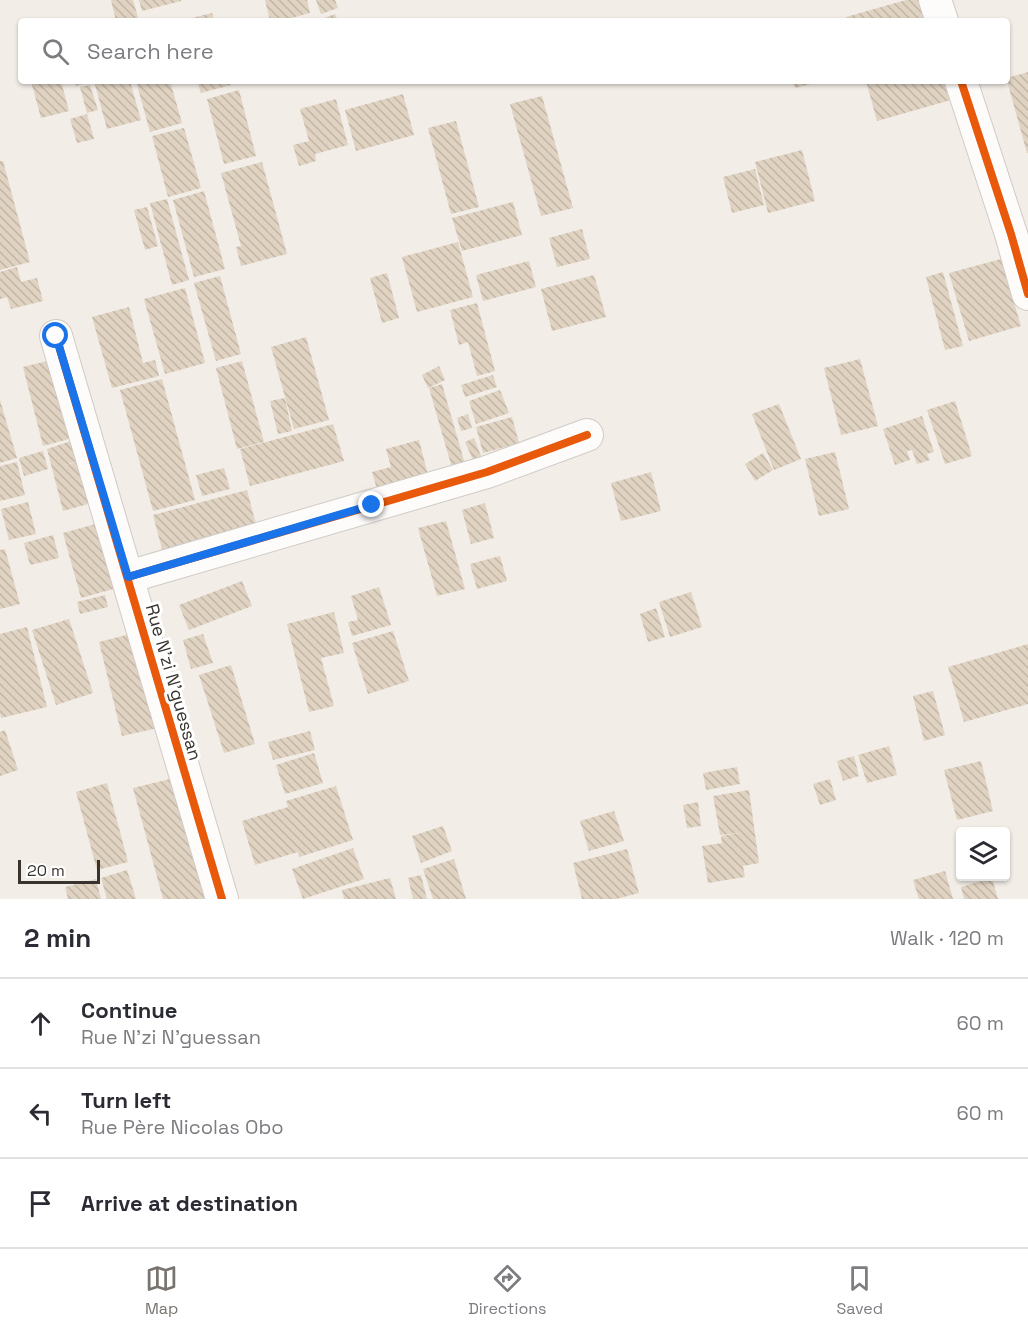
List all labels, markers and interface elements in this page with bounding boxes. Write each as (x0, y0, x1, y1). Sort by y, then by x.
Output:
search box (18, 18, 1010, 84)
icon: search (39, 35, 72, 68)
text: Search here (87, 37, 214, 65)
route start (42, 322, 68, 348)
route end (358, 491, 384, 517)
street label: Rue N'zi N'guessan (141, 601, 207, 763)
map controls (956, 827, 1010, 881)
button: layers (956, 827, 1010, 881)
scale bar (18, 857, 100, 884)
text: 20 m (27, 860, 65, 881)
text: 2 min (24, 921, 91, 955)
text: Walk · 120 m (890, 925, 1004, 951)
text: Continue (81, 996, 177, 1024)
icon: ahead (24, 1007, 57, 1040)
text: 60 m (957, 1010, 1004, 1036)
text: Rue N'zi N'guessan (81, 1024, 261, 1050)
text: Turn left (81, 1086, 171, 1114)
icon: left (24, 1097, 57, 1130)
text: 60 m (957, 1100, 1004, 1126)
text: Rue Père Nicolas Obo (81, 1114, 284, 1140)
icon: arrive (24, 1187, 57, 1220)
text: Arrive at destination (81, 1189, 298, 1217)
tab: Map (145, 1262, 178, 1319)
tab: Directions (468, 1262, 547, 1319)
tab: Saved (836, 1262, 883, 1319)

